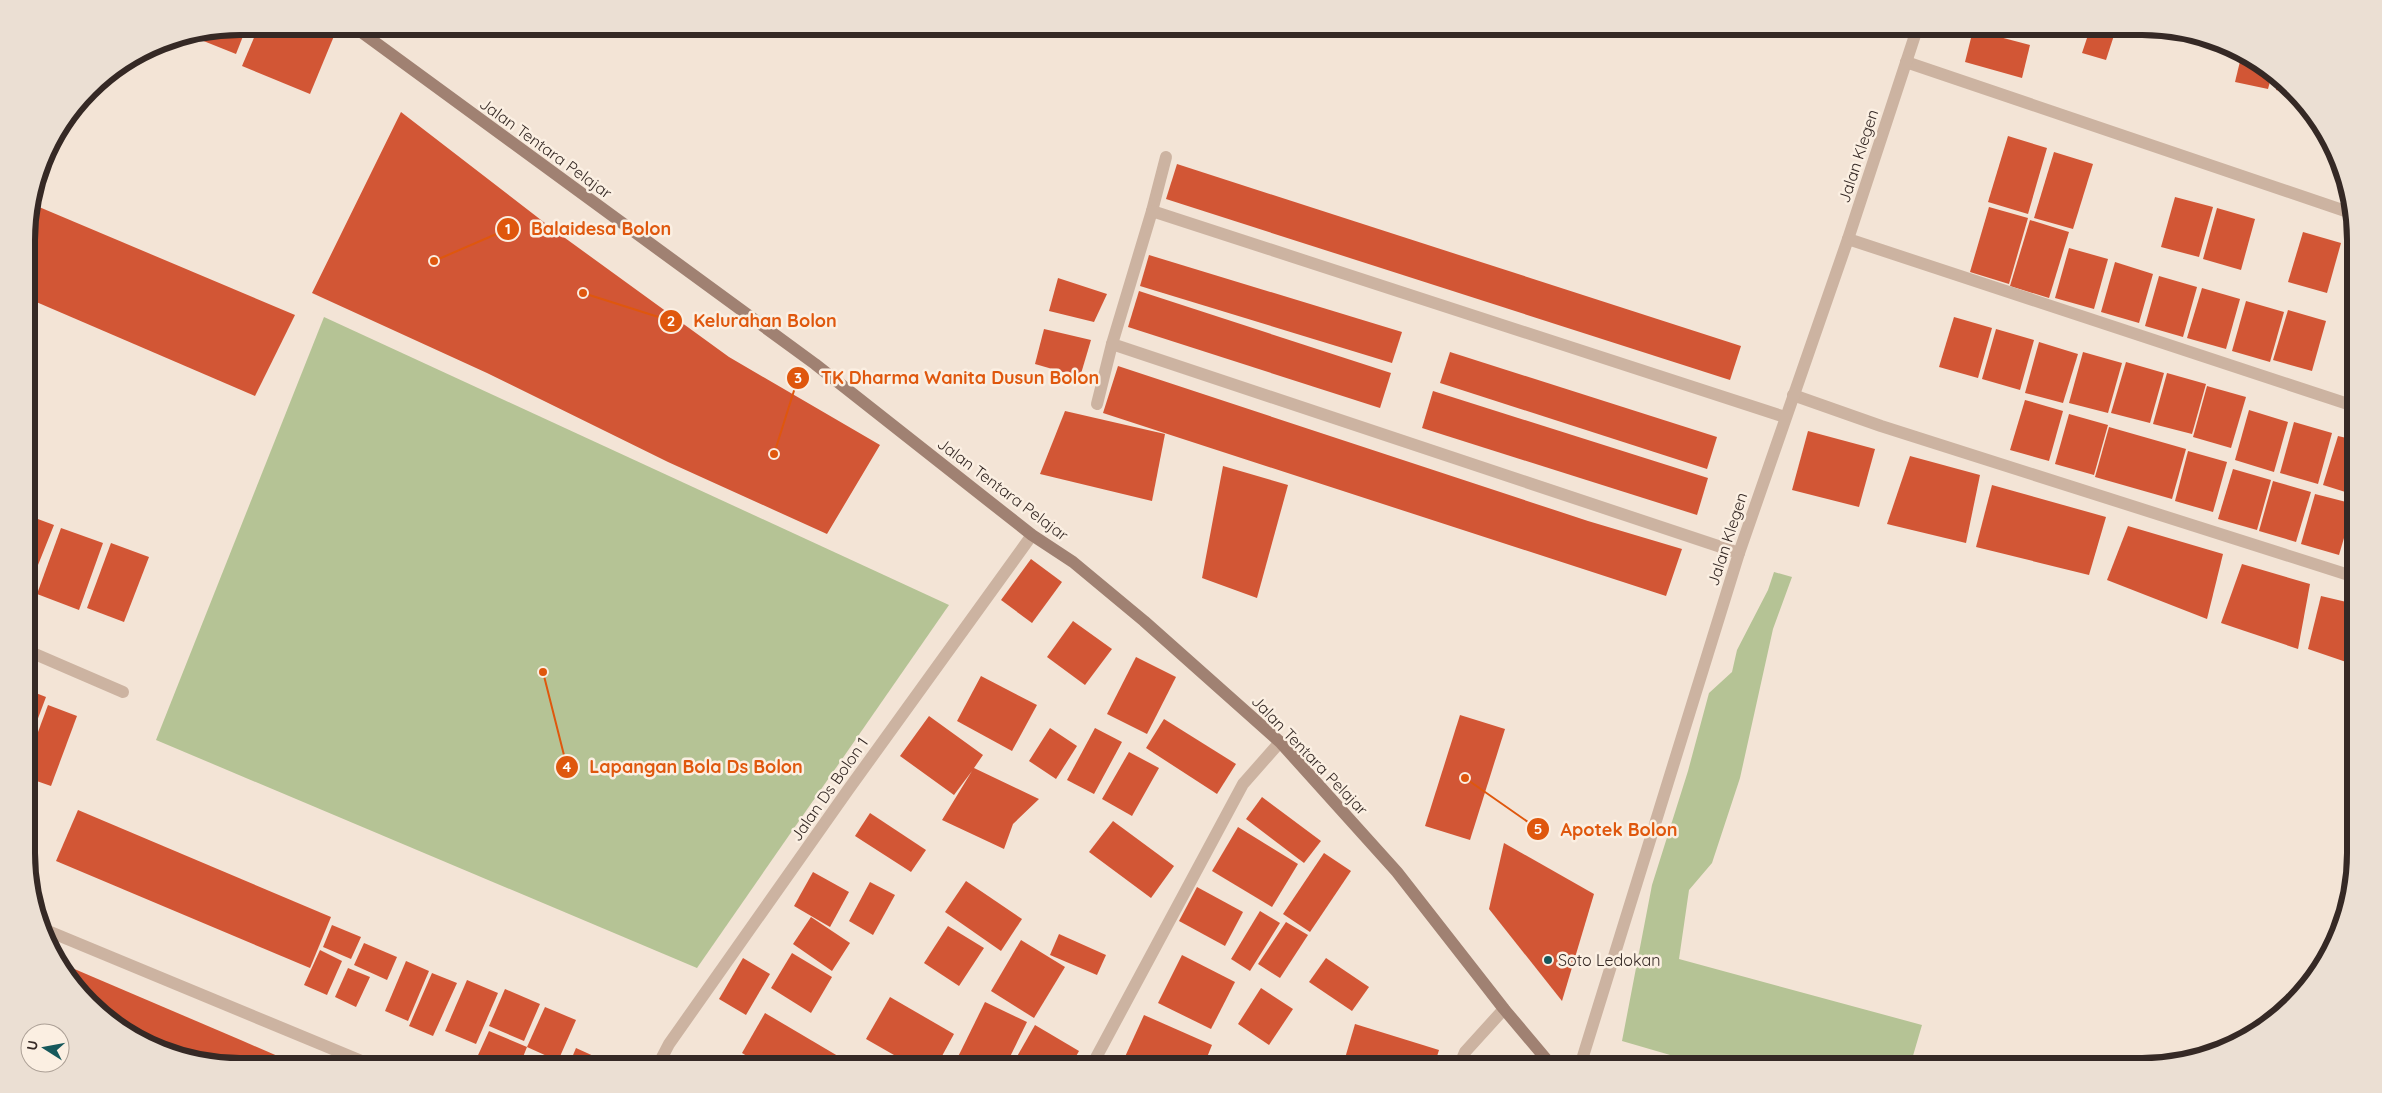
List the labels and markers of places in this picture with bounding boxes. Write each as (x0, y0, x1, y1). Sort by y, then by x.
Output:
callout: Balaidesa Bolon (495, 212, 681, 245)
callout: Kelurahan Bolon (658, 304, 847, 337)
callout: TK Dharma Wanita Dusun Bolon (785, 361, 1109, 394)
callout: Lapangan Bola Ds Bolon (554, 750, 813, 783)
callout: Apotek Bolon (1526, 813, 1687, 846)
place label: Soto Ledokan (1558, 950, 1660, 970)
marker: Soto Ledokan (1542, 954, 1554, 966)

